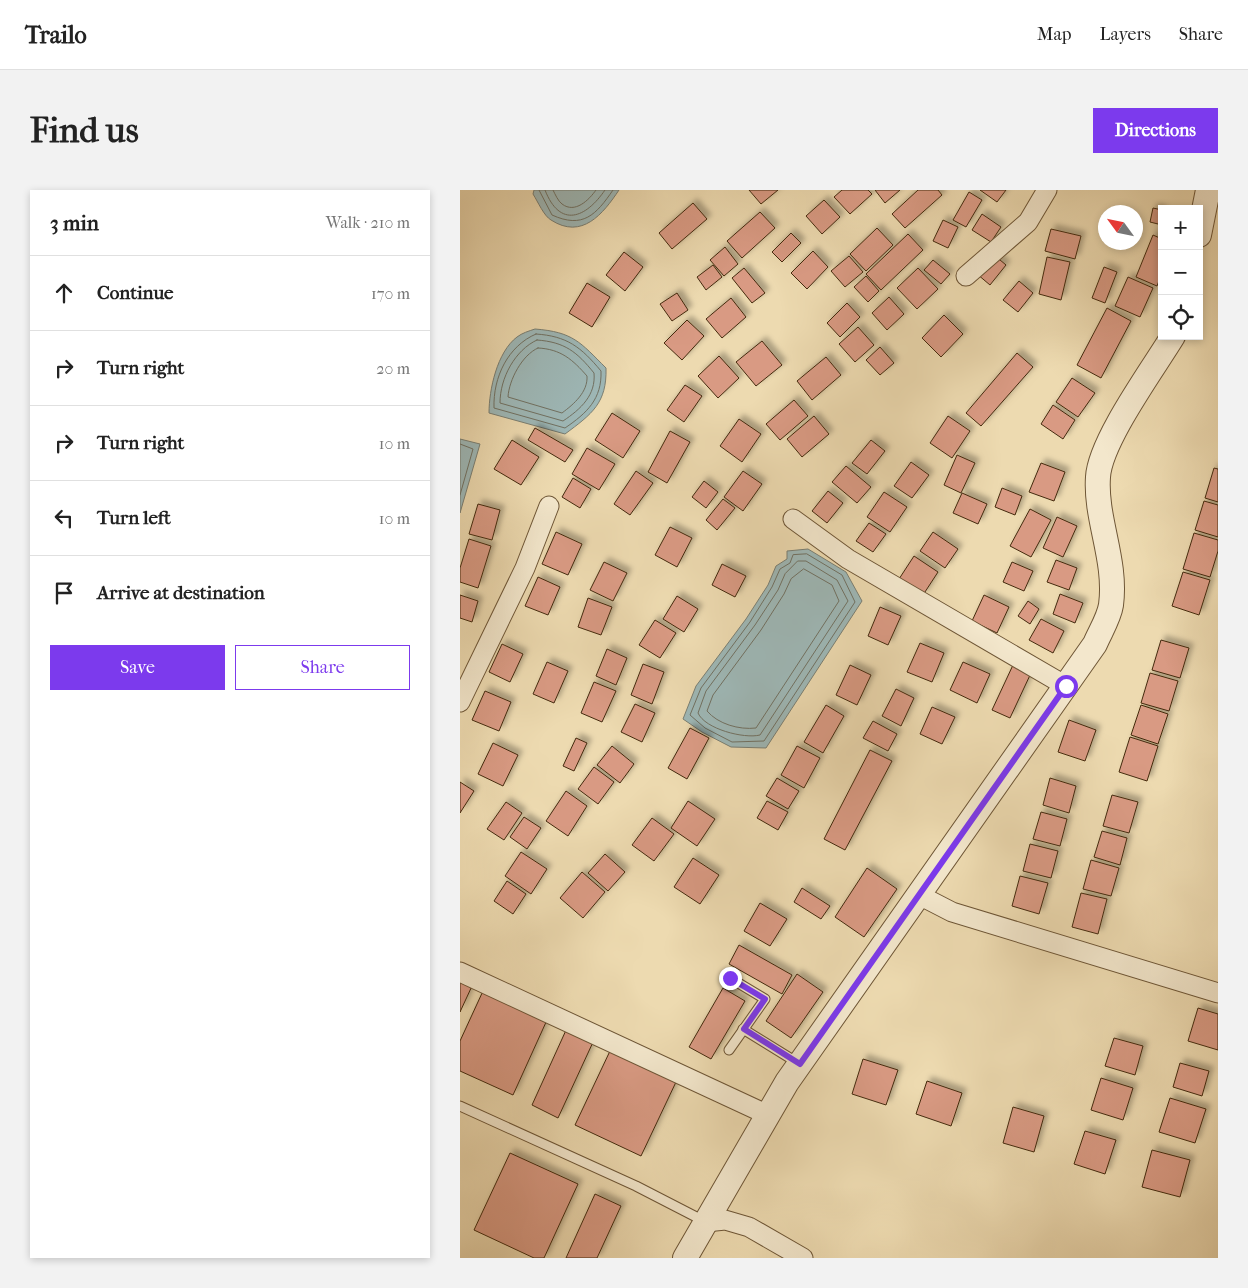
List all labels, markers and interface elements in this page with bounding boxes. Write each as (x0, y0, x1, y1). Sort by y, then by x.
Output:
text: Trailo (25, 21, 87, 49)
text: Map (1037, 24, 1071, 45)
text: Layers (1099, 24, 1151, 45)
text: Share (1179, 24, 1223, 45)
button: Directions (1093, 108, 1218, 153)
text: Find us (30, 110, 139, 151)
north arrow (1098, 205, 1143, 250)
map controls (1158, 205, 1203, 340)
button: + (1158, 205, 1203, 250)
text: 3 min (50, 211, 99, 235)
text: Walk · 210 m (326, 213, 410, 232)
button: − (1158, 250, 1203, 295)
icon: ahead (50, 279, 78, 307)
text: Continue (97, 282, 173, 304)
text: 170 m (371, 284, 410, 303)
button: locate (1158, 295, 1203, 340)
icon: right (50, 354, 78, 382)
text: Turn right (97, 357, 184, 379)
text: 20 m (376, 359, 410, 378)
icon: right (50, 429, 78, 457)
text: Turn right (97, 432, 184, 454)
text: 10 m (379, 434, 410, 453)
icon: left (50, 504, 78, 532)
text: Turn left (97, 507, 171, 529)
text: 10 m (379, 509, 410, 528)
icon: arrive (50, 579, 78, 607)
text: Arrive at destination (97, 582, 265, 604)
button: Save (50, 645, 225, 690)
button: Share (235, 645, 410, 690)
route start (1055, 675, 1078, 698)
route end (719, 967, 742, 990)

